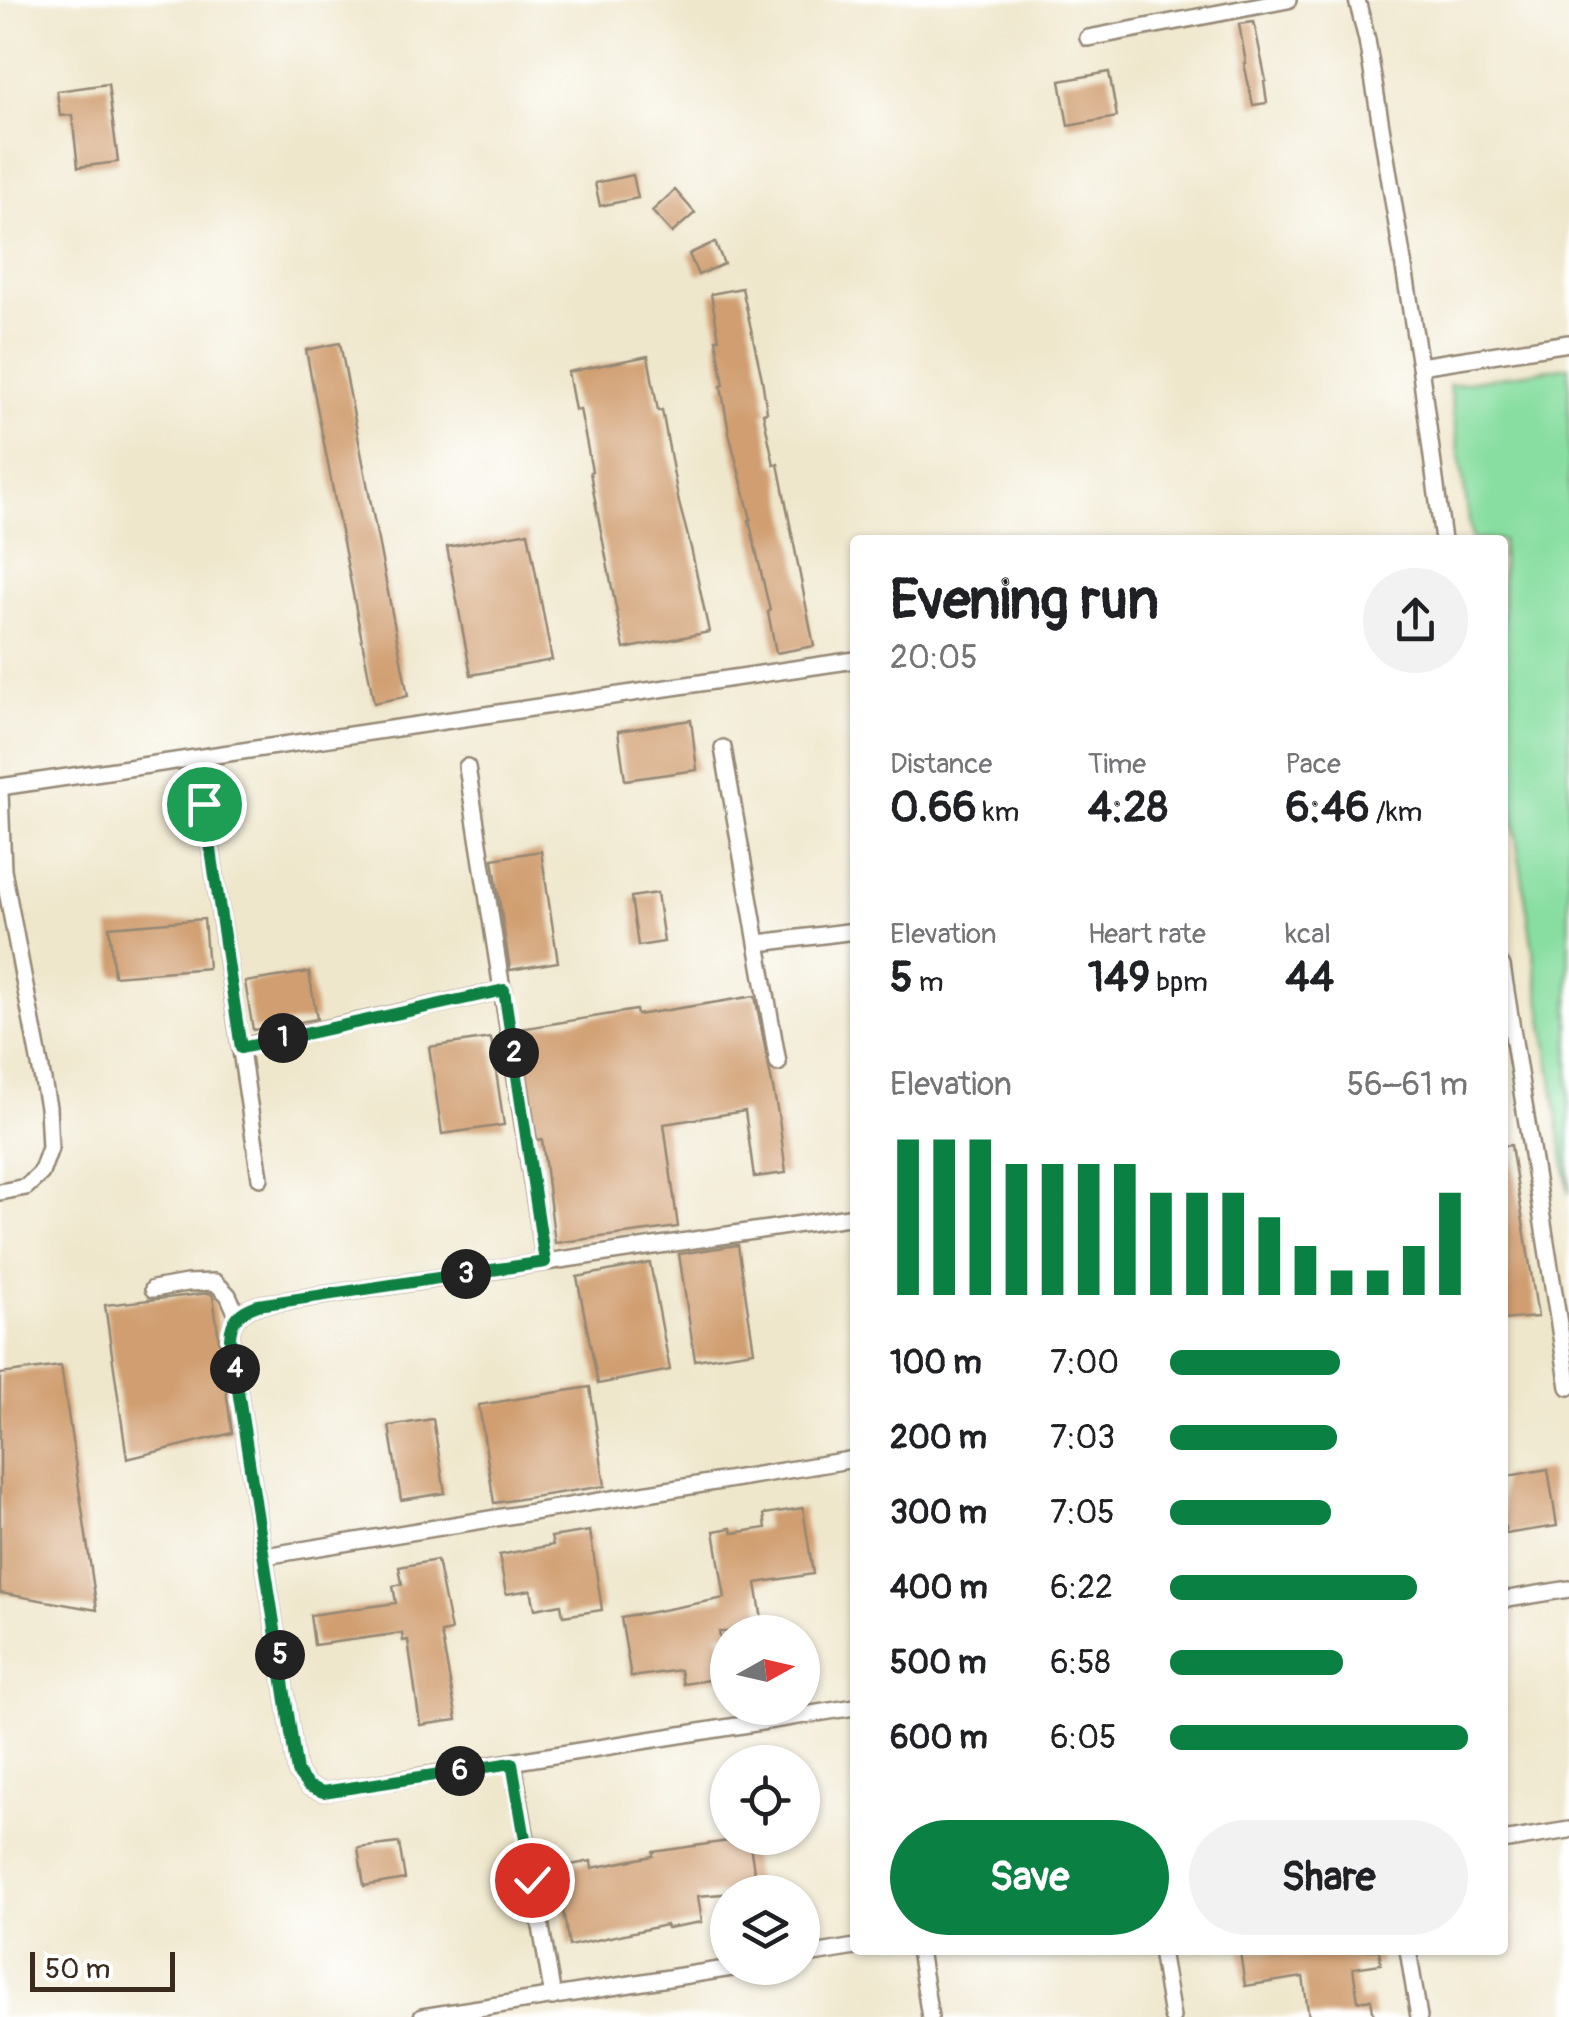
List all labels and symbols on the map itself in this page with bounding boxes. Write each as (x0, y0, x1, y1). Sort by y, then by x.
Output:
pin (162, 762, 247, 847)
pin: 1 (258, 1013, 308, 1063)
pin: 2 (489, 1028, 539, 1078)
pin: 3 (441, 1249, 491, 1299)
pin: 4 (210, 1344, 260, 1394)
north arrow (710, 1615, 820, 1725)
pin: 5 (255, 1630, 305, 1680)
pin: 6 (435, 1746, 485, 1796)
pin (490, 1838, 575, 1923)
scale bar (30, 1947, 175, 1992)

